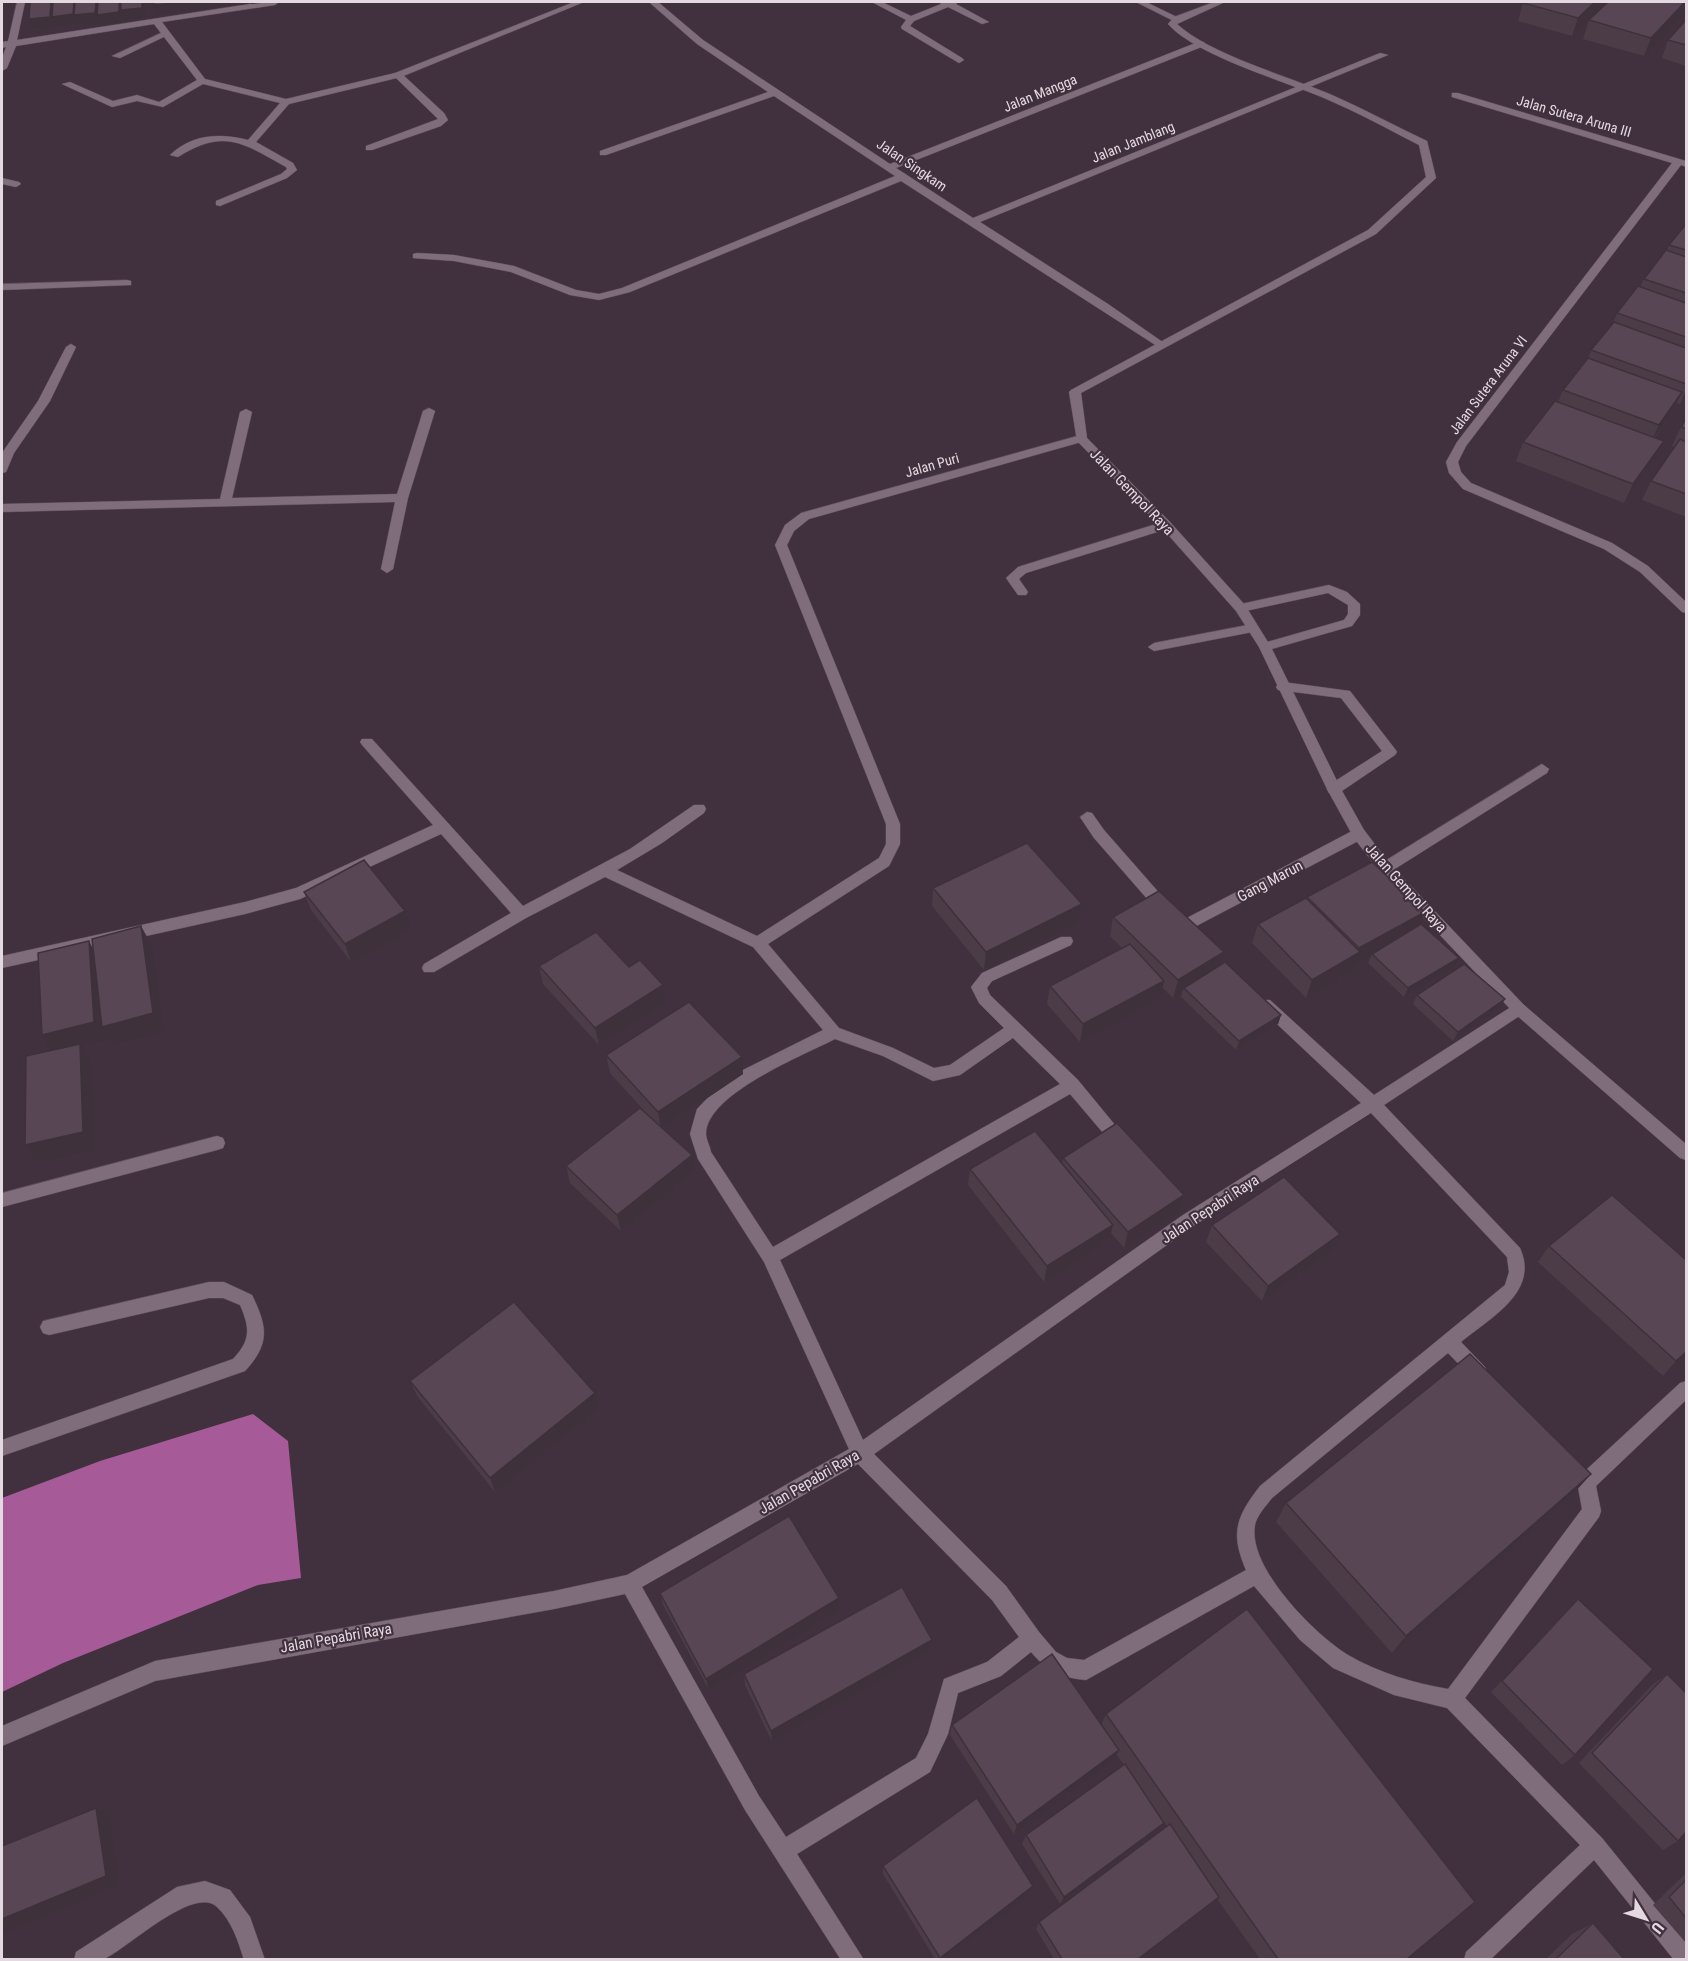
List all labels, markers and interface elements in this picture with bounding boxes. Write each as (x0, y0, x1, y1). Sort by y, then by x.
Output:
street label: Jalan Mangga (1001, 71, 1079, 115)
street label: Jalan Sutera Aruna III (1515, 92, 1633, 140)
street label: Jalan Jamblang (1089, 118, 1177, 166)
street label: Jalan Singkam (874, 136, 950, 194)
street label: Jalan Sutera Aruna VI (1446, 333, 1530, 437)
street label: Jalan Gempol Raya (1086, 445, 1178, 539)
street label: Jalan Puri (903, 450, 961, 480)
street label: Jalan Gempol Raya (1361, 840, 1451, 936)
street label: Gang Marun (1234, 856, 1306, 906)
street label: Jalan Pepabri Raya (1158, 1171, 1262, 1247)
street label: Jalan Pepabri Raya (756, 1446, 862, 1518)
street label: Jalan Pepabri Raya (279, 1619, 393, 1657)
north arrow (1616, 1889, 1676, 1949)
text: U (1647, 1918, 1668, 1937)

